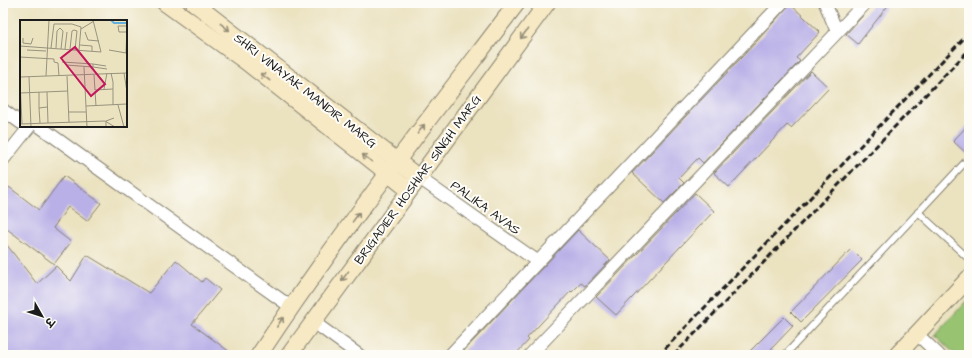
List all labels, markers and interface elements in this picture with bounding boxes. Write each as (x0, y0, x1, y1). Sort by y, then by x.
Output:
inset map (20, 20, 127, 127)
one-way arrow (219, 23, 230, 31)
street label: SHRI VINAYAK MANDIR MARG (230, 29, 381, 152)
one-way arrow (520, 29, 528, 40)
one-way arrow (259, 73, 270, 81)
street label: BRIGADIER HOSHIAR SINGH MARG (350, 91, 486, 268)
one-way arrow (417, 124, 425, 135)
one-way arrow (361, 153, 372, 162)
street label: PALIKA AVAS (447, 176, 524, 239)
one-way arrow (352, 211, 360, 222)
one-way arrow (341, 270, 350, 281)
north arrow (22, 296, 62, 336)
text: उ (40, 314, 58, 331)
one-way arrow (276, 317, 285, 328)

